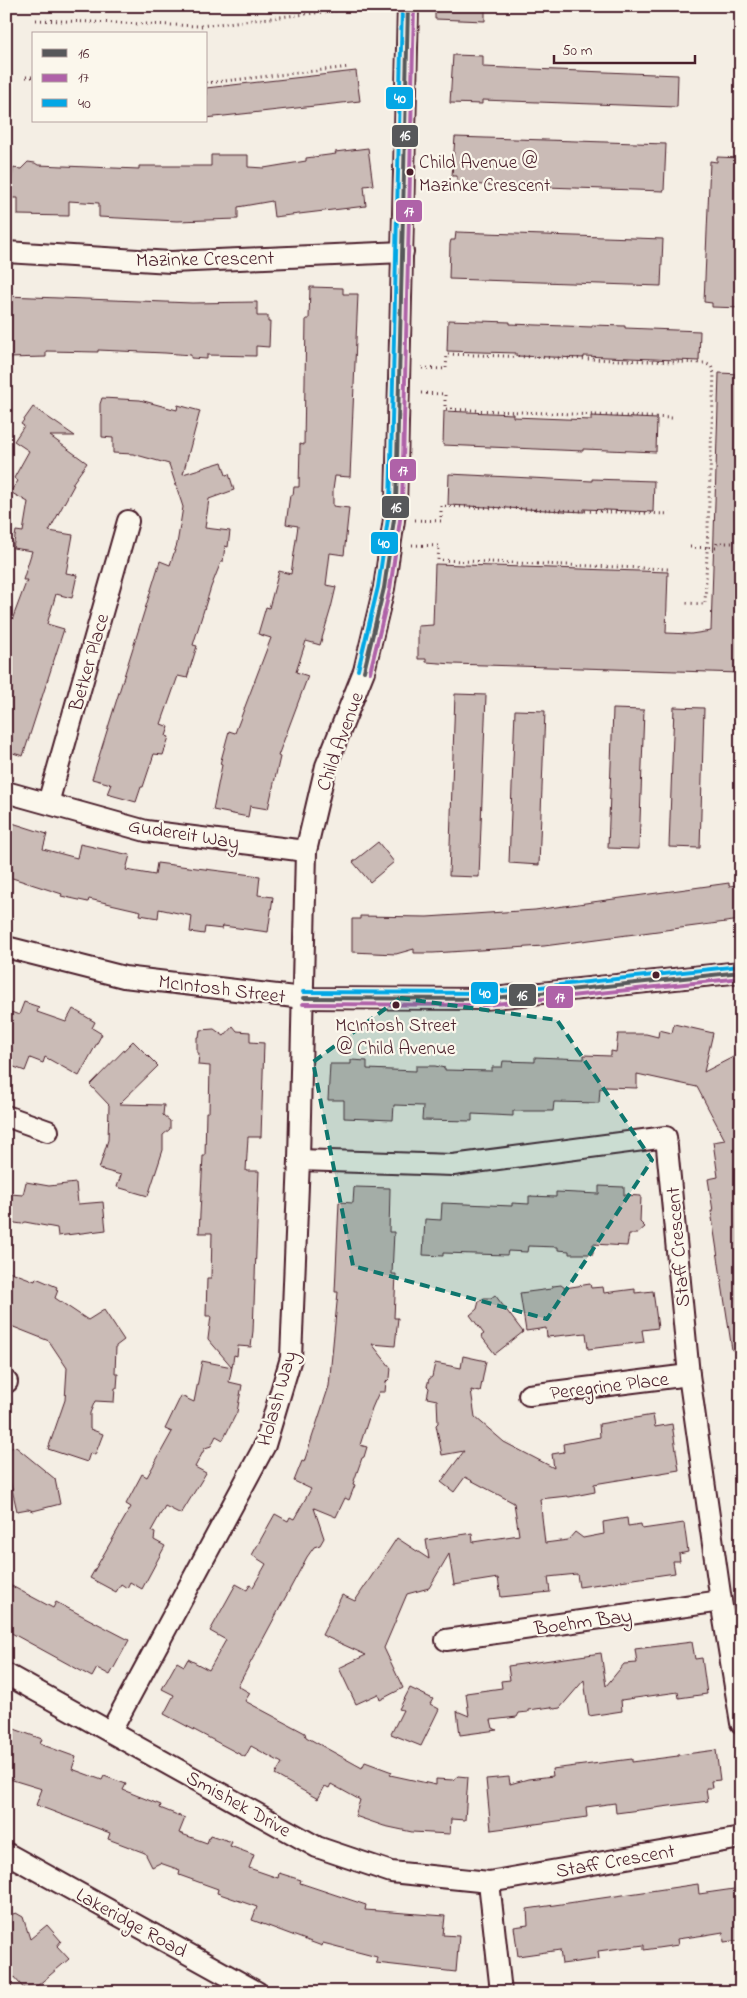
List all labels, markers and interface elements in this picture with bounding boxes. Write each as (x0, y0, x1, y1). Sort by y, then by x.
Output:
legend (32, 32, 208, 122)
scale bar (554, 32, 696, 64)
text: 50 m (562, 40, 593, 62)
text: 16 (78, 43, 90, 65)
text: 17 (78, 67, 89, 89)
line badge: 40 (385, 86, 414, 110)
text: 40 (393, 89, 406, 110)
text: 40 (78, 93, 91, 115)
line badge: 16 (391, 124, 419, 148)
text: 16 (400, 126, 411, 147)
place label: Child Avenue @ Mazinke Crescent (419, 150, 551, 200)
marker: Child Avenue @ Mazinke Crescent (405, 167, 415, 177)
line badge: 17 (395, 199, 423, 223)
text: 17 (404, 202, 414, 223)
street label: Mazinke Crescent (136, 245, 275, 276)
line badge: 17 (389, 458, 417, 482)
text: 17 (398, 461, 408, 482)
line badge: 16 (381, 495, 410, 519)
text: 16 (391, 498, 402, 519)
line badge: 40 (370, 531, 399, 555)
text: 40 (377, 534, 390, 555)
street label: Betker Place (62, 610, 118, 716)
street label: Child Avenue (310, 688, 373, 795)
street label: Gudereit Way (126, 812, 241, 859)
street label: McIntosh Street (157, 968, 287, 1013)
unlabelled marker (651, 970, 661, 980)
line badge: 40 (470, 981, 499, 1005)
line badge: 16 (508, 983, 537, 1007)
text: 40 (478, 984, 491, 1005)
line badge: 17 (545, 985, 574, 1009)
text: 16 (517, 986, 528, 1007)
text: 17 (555, 988, 565, 1009)
marker: McIntosh Street @ Child Avenue (391, 1000, 401, 1010)
place label: McIntosh Street @ Child Avenue (335, 1013, 457, 1063)
street label: Staff Crescent (660, 1185, 699, 1308)
street label: Holash Way (251, 1348, 306, 1450)
street label: Peregrine Place (548, 1366, 671, 1410)
street label: Boehm Bay (532, 1602, 634, 1645)
street label: Smishek Drive (180, 1764, 296, 1846)
street label: Staff Crescent (554, 1838, 678, 1887)
street label: Lakeridge Road (69, 1882, 192, 1968)

